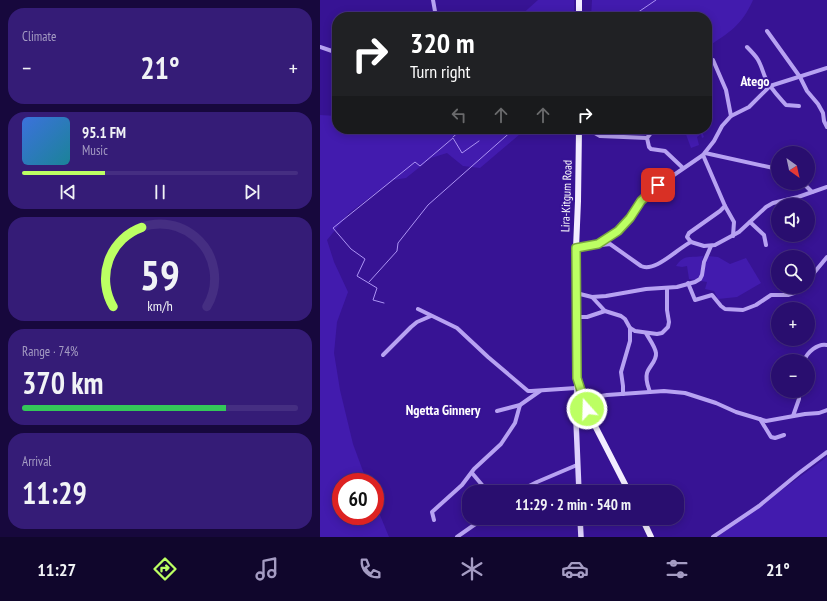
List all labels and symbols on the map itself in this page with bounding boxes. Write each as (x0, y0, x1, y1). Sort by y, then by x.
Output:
district label: Atego (739, 72, 770, 90)
north arrow (771, 146, 815, 190)
street label: Lira-Kitgum Road (557, 160, 575, 232)
pin (641, 168, 675, 202)
position arrow (566, 388, 608, 430)
district label: Ngetta Ginnery (406, 401, 481, 419)
speed limit sign: 60 (332, 473, 384, 525)

